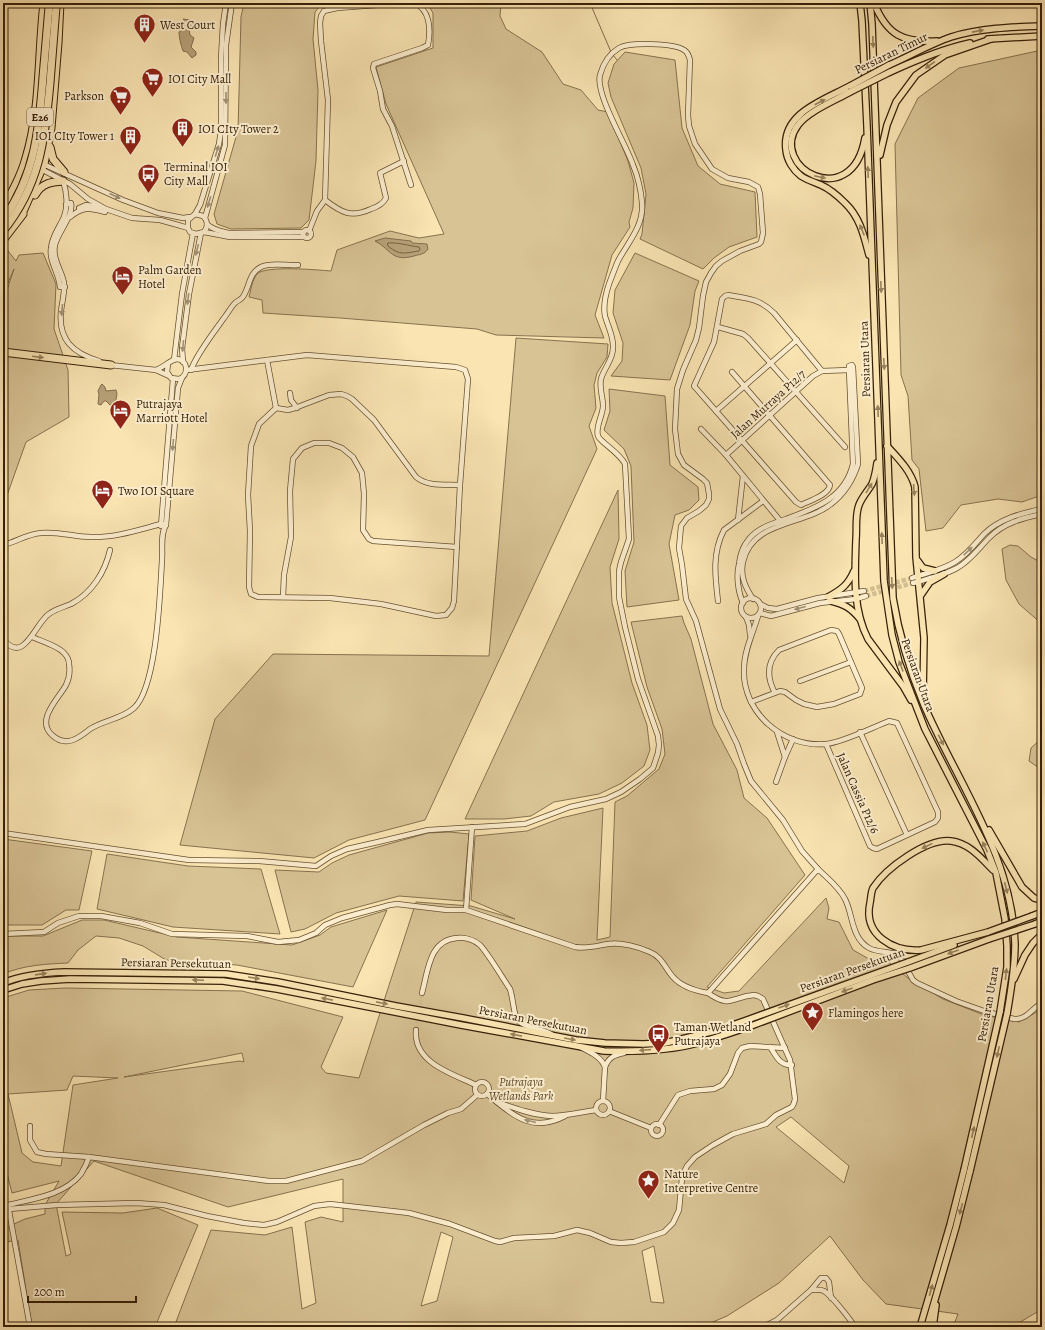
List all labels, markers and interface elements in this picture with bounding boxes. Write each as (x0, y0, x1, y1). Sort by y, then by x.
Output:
building icon: West Court (132, 12, 158, 45)
place label: West Court (159, 17, 215, 33)
street label: Persiaran Timur (852, 28, 931, 78)
one-way arrow (972, 28, 984, 34)
one-way arrow (870, 36, 876, 49)
one-way arrow (925, 61, 935, 69)
supermarket icon: IOI City Mall (139, 66, 165, 99)
place label: IOI City Mall (168, 71, 231, 87)
supermarket icon: Parkson (107, 83, 133, 116)
place label: Parkson (64, 88, 104, 104)
one-way arrow (223, 92, 230, 104)
one-way arrow (814, 98, 826, 105)
road number: E26 (27, 108, 53, 126)
building icon: IOI CIty Tower 2 (169, 116, 195, 149)
place label: IOI CIty Tower 2 (198, 121, 279, 137)
building icon: IOI CIty Tower 1 (117, 123, 143, 156)
place label: IOI CIty Tower 1 (35, 128, 114, 144)
one-way arrow (214, 145, 220, 157)
place label: Terminal IOI City Mall (164, 159, 228, 189)
bus stop icon: Terminal IOI City Mall (135, 161, 161, 194)
one-way arrow (865, 166, 872, 178)
one-way arrow (814, 174, 826, 180)
one-way arrow (109, 193, 121, 199)
one-way arrow (206, 196, 212, 208)
one-way arrow (858, 223, 864, 235)
one-way arrow (194, 244, 200, 257)
place label: Palm Garden Hotel (138, 262, 202, 292)
hotel icon: Palm Garden Hotel (110, 264, 136, 297)
one-way arrow (878, 281, 885, 293)
one-way arrow (185, 293, 191, 305)
one-way arrow (58, 304, 65, 316)
street label: Persiaran Utara (856, 320, 874, 398)
one-way arrow (179, 340, 186, 352)
one-way arrow (32, 354, 44, 360)
one-way arrow (881, 358, 888, 370)
street label: Jalan Murraya P12/7 (727, 365, 810, 442)
place label: Putrajaya Marriott Hotel (136, 396, 208, 426)
hotel icon: Putrajaya Marriott Hotel (107, 398, 133, 431)
one-way arrow (874, 405, 881, 417)
one-way arrow (170, 438, 176, 451)
hotel icon: Two IOI Square (89, 478, 115, 511)
one-way arrow (865, 482, 872, 494)
place label: Two IOI Square (118, 483, 194, 499)
one-way arrow (911, 484, 918, 496)
one-way arrow (879, 532, 886, 544)
one-way arrow (963, 546, 973, 556)
one-way arrow (888, 577, 895, 589)
one-way arrow (794, 606, 807, 612)
street label: Persiaran Utara (897, 636, 939, 714)
one-way arrow (897, 659, 903, 671)
one-way arrow (938, 734, 944, 745)
street label: Jalan Cassia P12/6 (833, 750, 883, 836)
one-way arrow (982, 841, 988, 853)
one-way arrow (922, 843, 933, 849)
one-way arrow (1004, 882, 1010, 894)
street label: Persiaran Persekutuan (797, 943, 907, 996)
one-way arrow (946, 950, 958, 956)
street label: Persiaran Persekutuan (121, 954, 232, 972)
street label: Persiaran Utara (973, 964, 1003, 1043)
one-way arrow (1003, 968, 1009, 980)
one-way arrow (35, 971, 47, 977)
one-way arrow (248, 975, 260, 981)
one-way arrow (192, 977, 204, 984)
one-way arrow (841, 987, 853, 993)
one-way arrow (321, 996, 333, 1002)
place icon: Flamingos here (800, 1000, 826, 1033)
one-way arrow (376, 1001, 388, 1007)
street label: Persiaran Persekutuan (477, 1002, 589, 1038)
one-way arrow (778, 1003, 790, 1009)
place label: Flamingos here (828, 1005, 903, 1021)
place label: Taman Wetland Putrajaya (674, 1019, 752, 1049)
bus stop icon: Taman Wetland Putrajaya (646, 1021, 672, 1054)
one-way arrow (510, 1032, 523, 1038)
one-way arrow (564, 1036, 576, 1042)
one-way arrow (995, 1046, 1001, 1058)
one-way arrow (639, 1047, 651, 1054)
park label: Putrajaya Wetlands Park (489, 1074, 554, 1104)
one-way arrow (523, 1118, 535, 1124)
one-way arrow (970, 1126, 976, 1138)
place label: Nature Interpretive Centre (664, 1166, 758, 1196)
place icon: Nature Interpretive Centre (636, 1168, 662, 1201)
one-way arrow (958, 1203, 964, 1215)
scale bar (28, 1278, 136, 1304)
one-way arrow (928, 1283, 934, 1295)
text: 200 m (34, 1284, 65, 1300)

